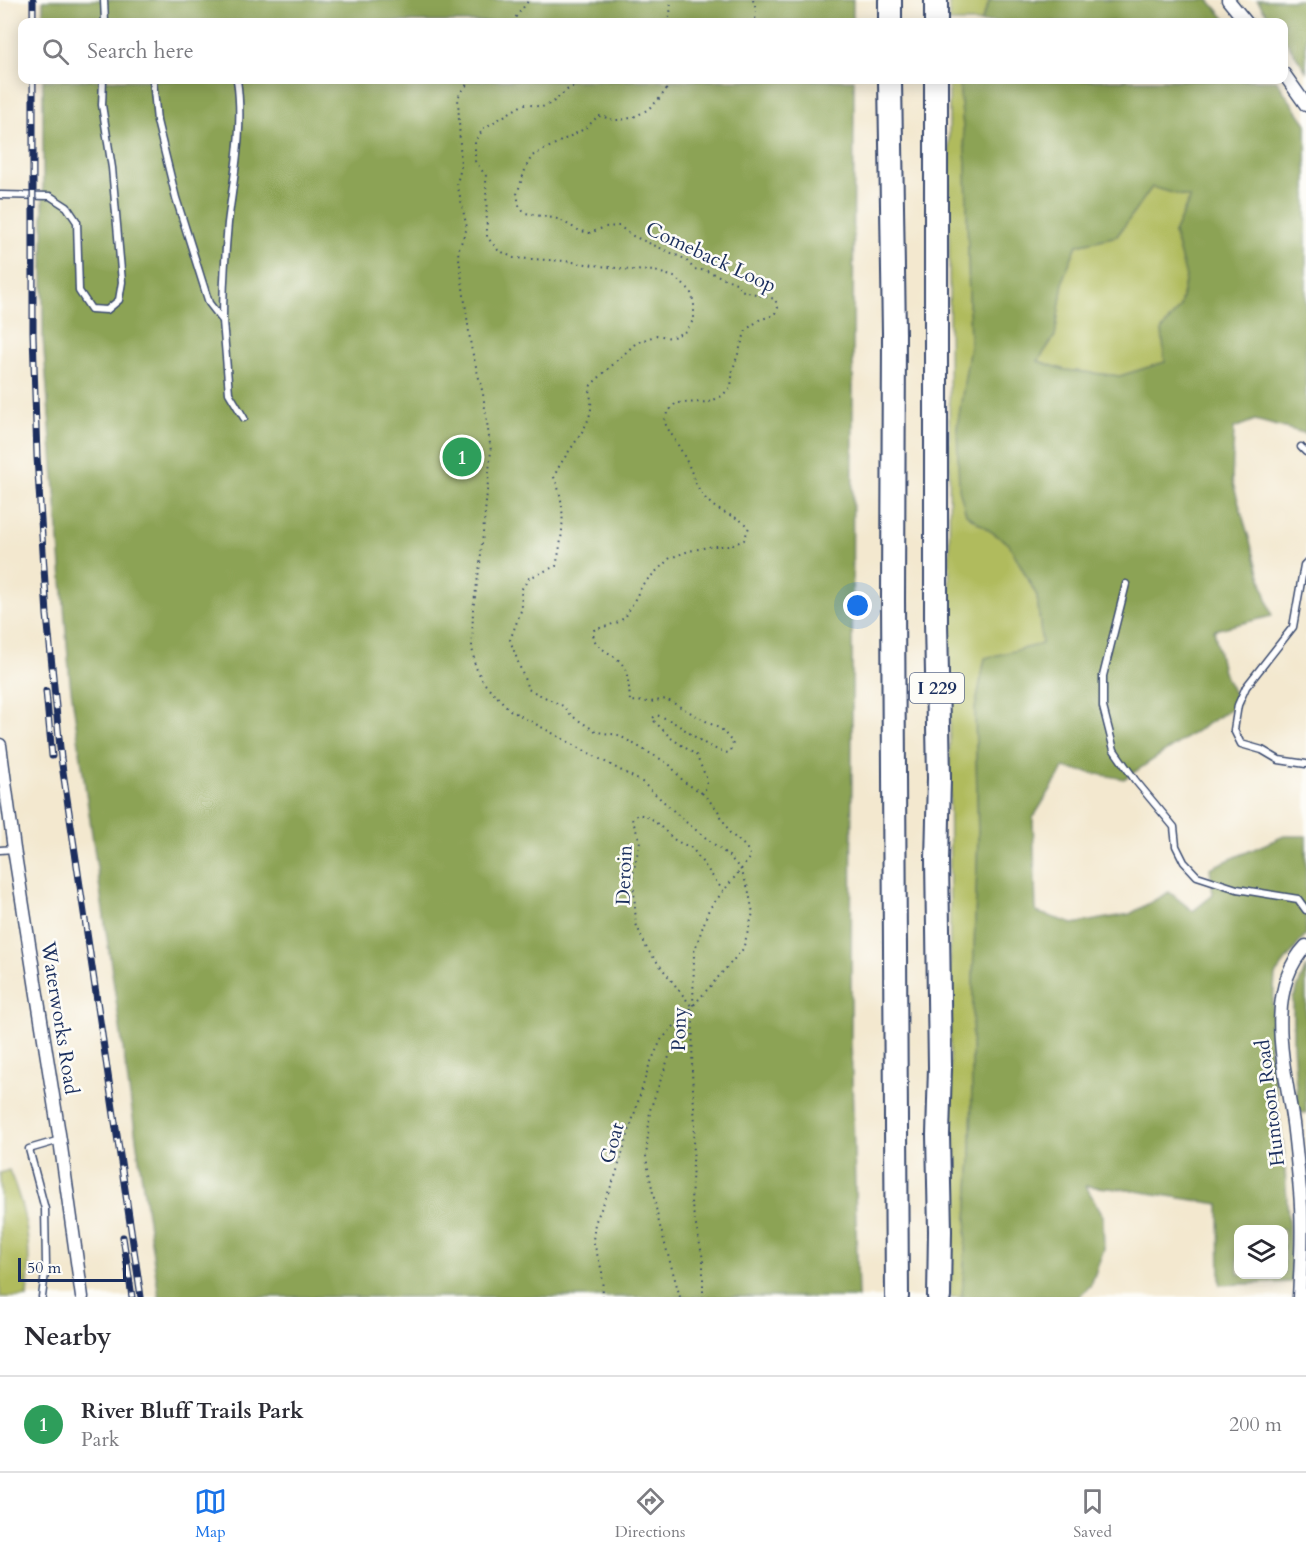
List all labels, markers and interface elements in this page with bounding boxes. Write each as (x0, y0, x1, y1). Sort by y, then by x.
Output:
search box (18, 18, 1288, 84)
icon: search (39, 35, 72, 68)
text: Search here (87, 36, 194, 66)
street label: Comeback Loop (641, 215, 781, 299)
pin: 1 (442, 434, 482, 480)
your location (843, 591, 872, 620)
road number: I 229 (910, 673, 964, 703)
street label: Deroin (609, 844, 639, 906)
street label: Waterworks Road (34, 939, 85, 1097)
street label: Pony (665, 1006, 693, 1052)
street label: Huntoon Road (1249, 1038, 1291, 1168)
street label: Goat (593, 1119, 631, 1167)
map controls (1234, 1225, 1288, 1279)
button: layers (1234, 1225, 1288, 1279)
scale bar (18, 1255, 126, 1282)
text: 50 m (27, 1257, 61, 1279)
text: Nearby (24, 1319, 112, 1354)
text: River Bluff Trails Park (81, 1396, 304, 1426)
text: 1 (38, 1411, 49, 1438)
text: 200 m (1229, 1411, 1282, 1438)
text: Park (81, 1426, 119, 1453)
tab: Map (194, 1485, 227, 1543)
tab: Directions (615, 1485, 685, 1543)
tab: Saved (1073, 1485, 1112, 1543)

